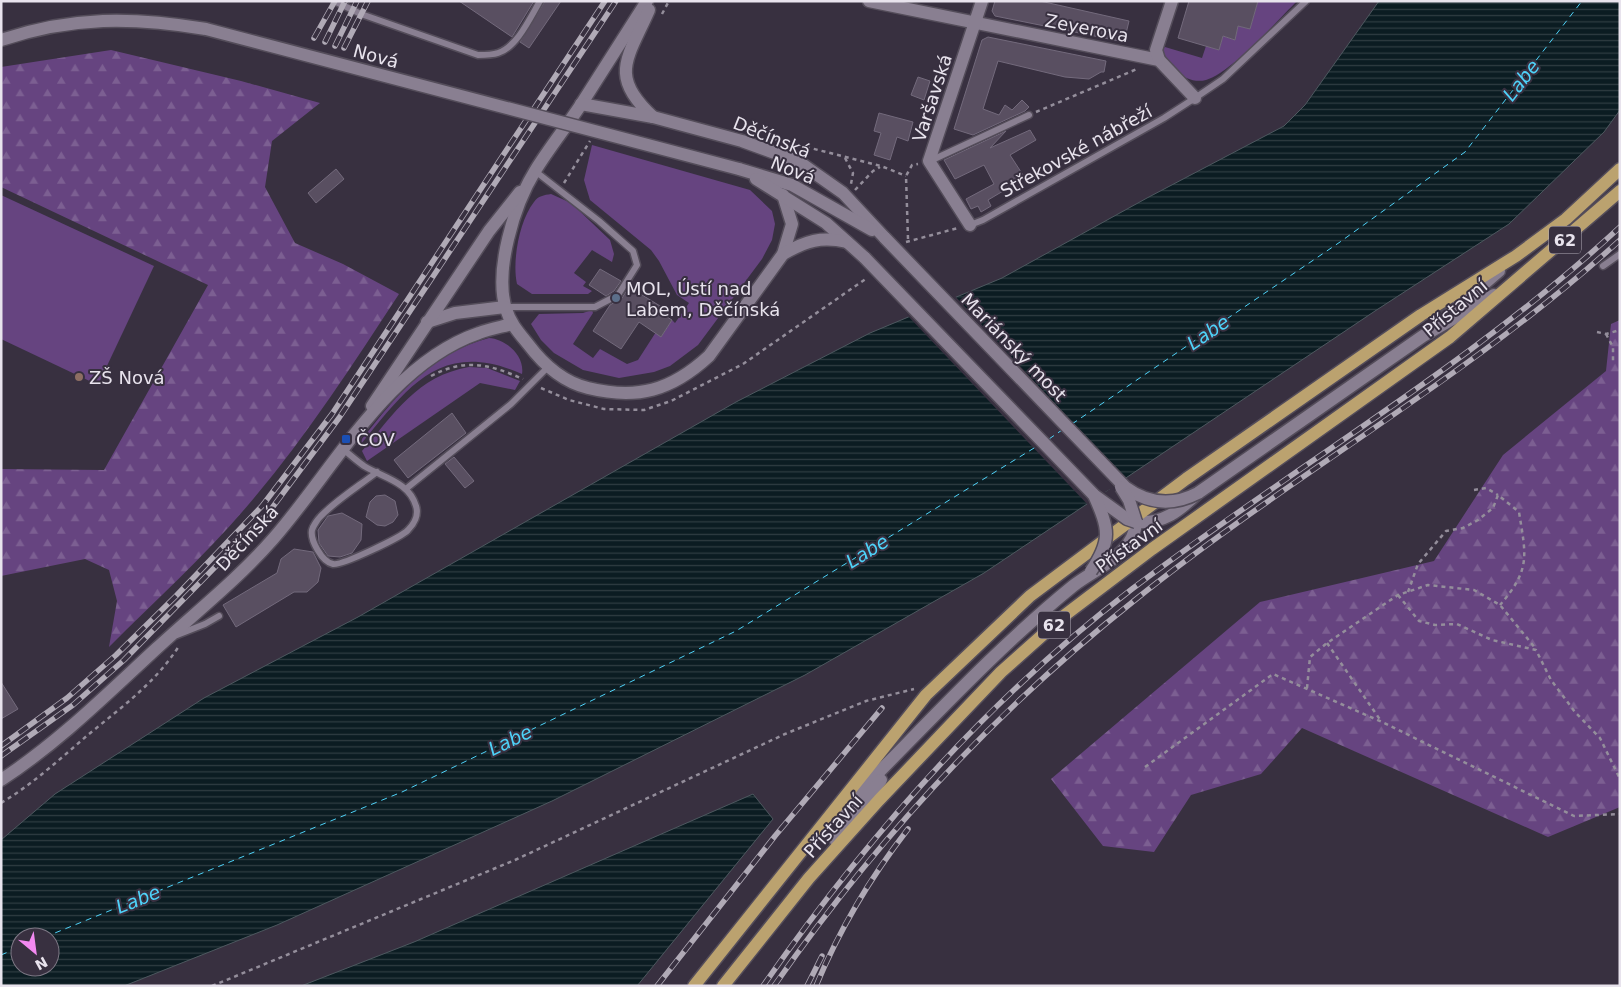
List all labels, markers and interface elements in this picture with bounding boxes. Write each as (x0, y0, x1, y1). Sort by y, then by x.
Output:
street label: Zeyerova (1043, 10, 1131, 46)
street label: Nová (351, 40, 401, 72)
street label: Varšavská (908, 52, 956, 144)
water label: Labe (1498, 55, 1544, 105)
street label: Střekovské nábřeží (996, 100, 1156, 201)
street label: Děčínská (730, 112, 814, 162)
street label: Nová (768, 152, 818, 188)
road number: 62 (1549, 226, 1581, 254)
street label: Přístavní (1419, 274, 1492, 341)
place label: MOL, Ústí nad Labem, Děčínská (626, 278, 780, 320)
street label: Mariánský most (957, 289, 1071, 405)
marker: MOL, Ústí nad Labem, Děčínská (610, 292, 622, 304)
water label: Labe (1183, 310, 1233, 354)
place label: ZŠ Nová (89, 367, 165, 388)
marker: ZŠ Nová (73, 371, 85, 383)
place label: ČOV (356, 429, 395, 450)
marker: ČOV (340, 433, 352, 445)
street label: Děčínská (211, 501, 283, 575)
street label: Přístavní (1091, 514, 1167, 577)
water label: Labe (842, 529, 892, 573)
road number: 62 (1038, 612, 1070, 638)
water label: Labe (485, 720, 535, 760)
street label: Přístavní (799, 789, 867, 862)
water label: Labe (113, 880, 163, 918)
north arrow (10, 927, 60, 977)
text: N (32, 954, 50, 973)

